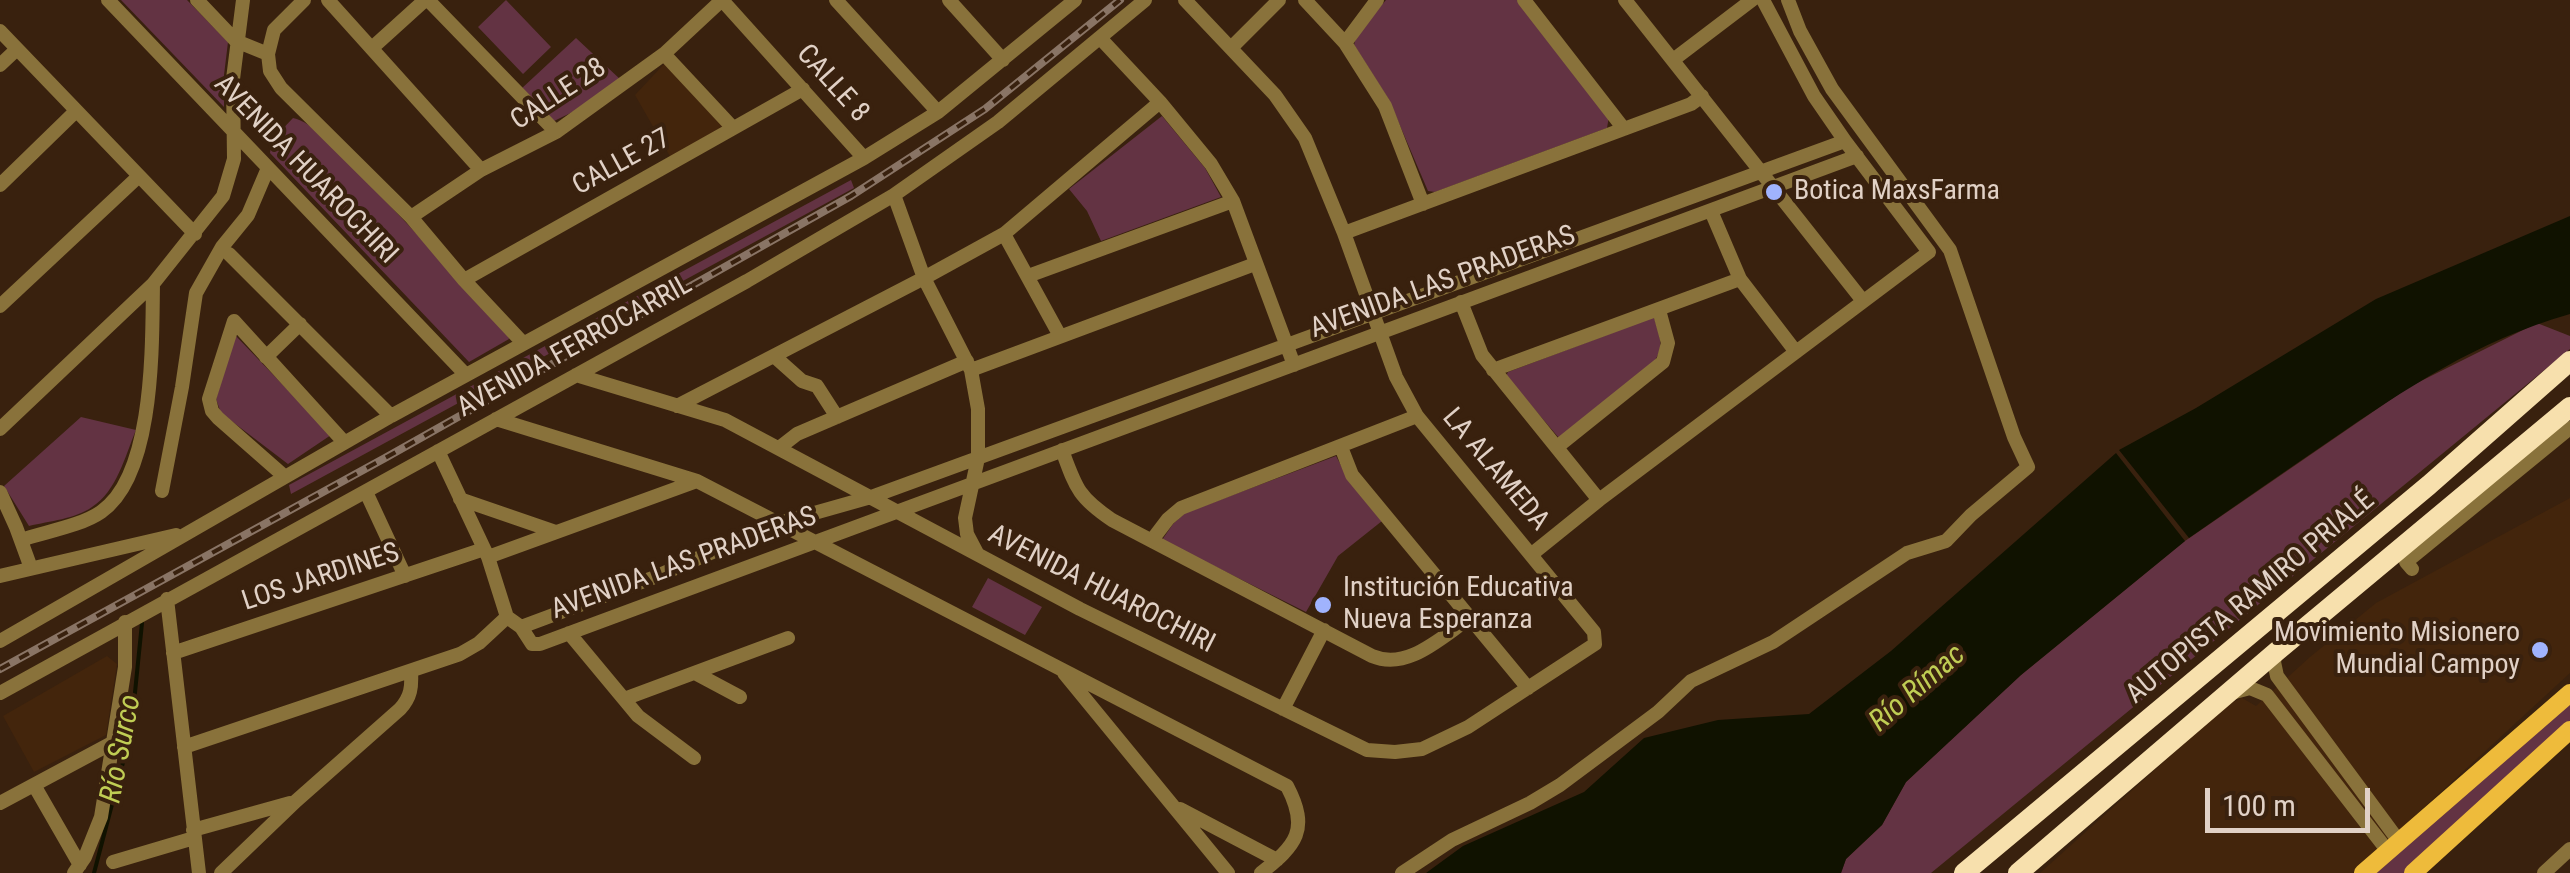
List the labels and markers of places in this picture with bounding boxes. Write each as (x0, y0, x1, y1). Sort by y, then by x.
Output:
place label: Botica MaxsFarma (1794, 175, 2000, 209)
marker: Botica MaxsFarma (1763, 181, 1785, 203)
place label: Institución Educativa Nueva Esperanza (1343, 572, 1574, 638)
marker: Institución Educativa Nueva Esperanza (1312, 594, 1334, 616)
place label: Movimiento Misionero Mundial Campoy (2274, 617, 2520, 683)
marker: Movimiento Misionero Mundial Campoy (2529, 639, 2551, 661)

